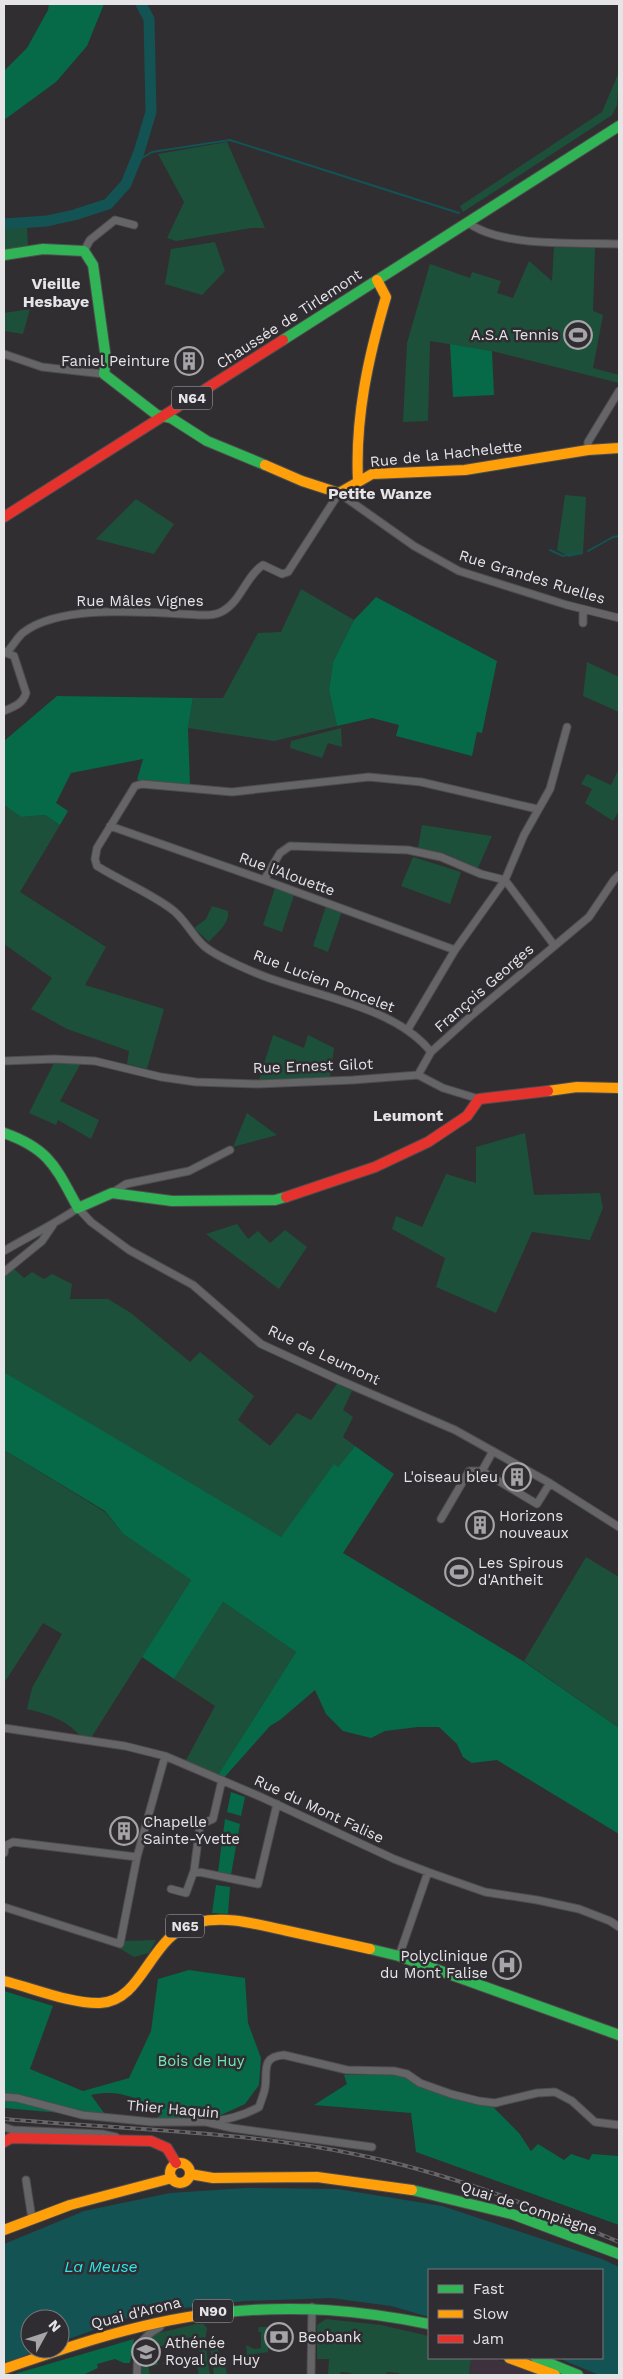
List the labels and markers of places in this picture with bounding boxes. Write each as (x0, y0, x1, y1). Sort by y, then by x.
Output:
sports icon: A.S.A Tennis (563, 320, 593, 350)
place label: A.S.A Tennis (471, 326, 559, 344)
building icon: Faniel Peinture (174, 346, 204, 376)
place label: Faniel Peinture (61, 352, 170, 370)
building icon: L'oiseau bleu (502, 1462, 532, 1492)
place label: L'oiseau bleu (403, 1468, 498, 1486)
place label: Horizons nouveaux (499, 1507, 569, 1542)
building icon: Horizons nouveaux (465, 1510, 495, 1540)
place label: Les Spirous d'Antheit (478, 1554, 563, 1589)
sports icon: Les Spirous d'Antheit (444, 1557, 474, 1587)
place label: Chapelle Sainte-Yvette (143, 1813, 240, 1848)
building icon: Chapelle Sainte-Yvette (109, 1816, 139, 1846)
place label: Polyclinique du Mont Falise (380, 1947, 488, 1982)
hospital icon: Polyclinique du Mont Falise (492, 1950, 522, 1980)
bank icon: Beobank (264, 2322, 294, 2352)
place label: Beobank (298, 2328, 362, 2346)
place label: Athénée Royal de Huy (165, 2334, 260, 2369)
school or university icon: Athénée Royal de Huy (131, 2337, 161, 2367)

